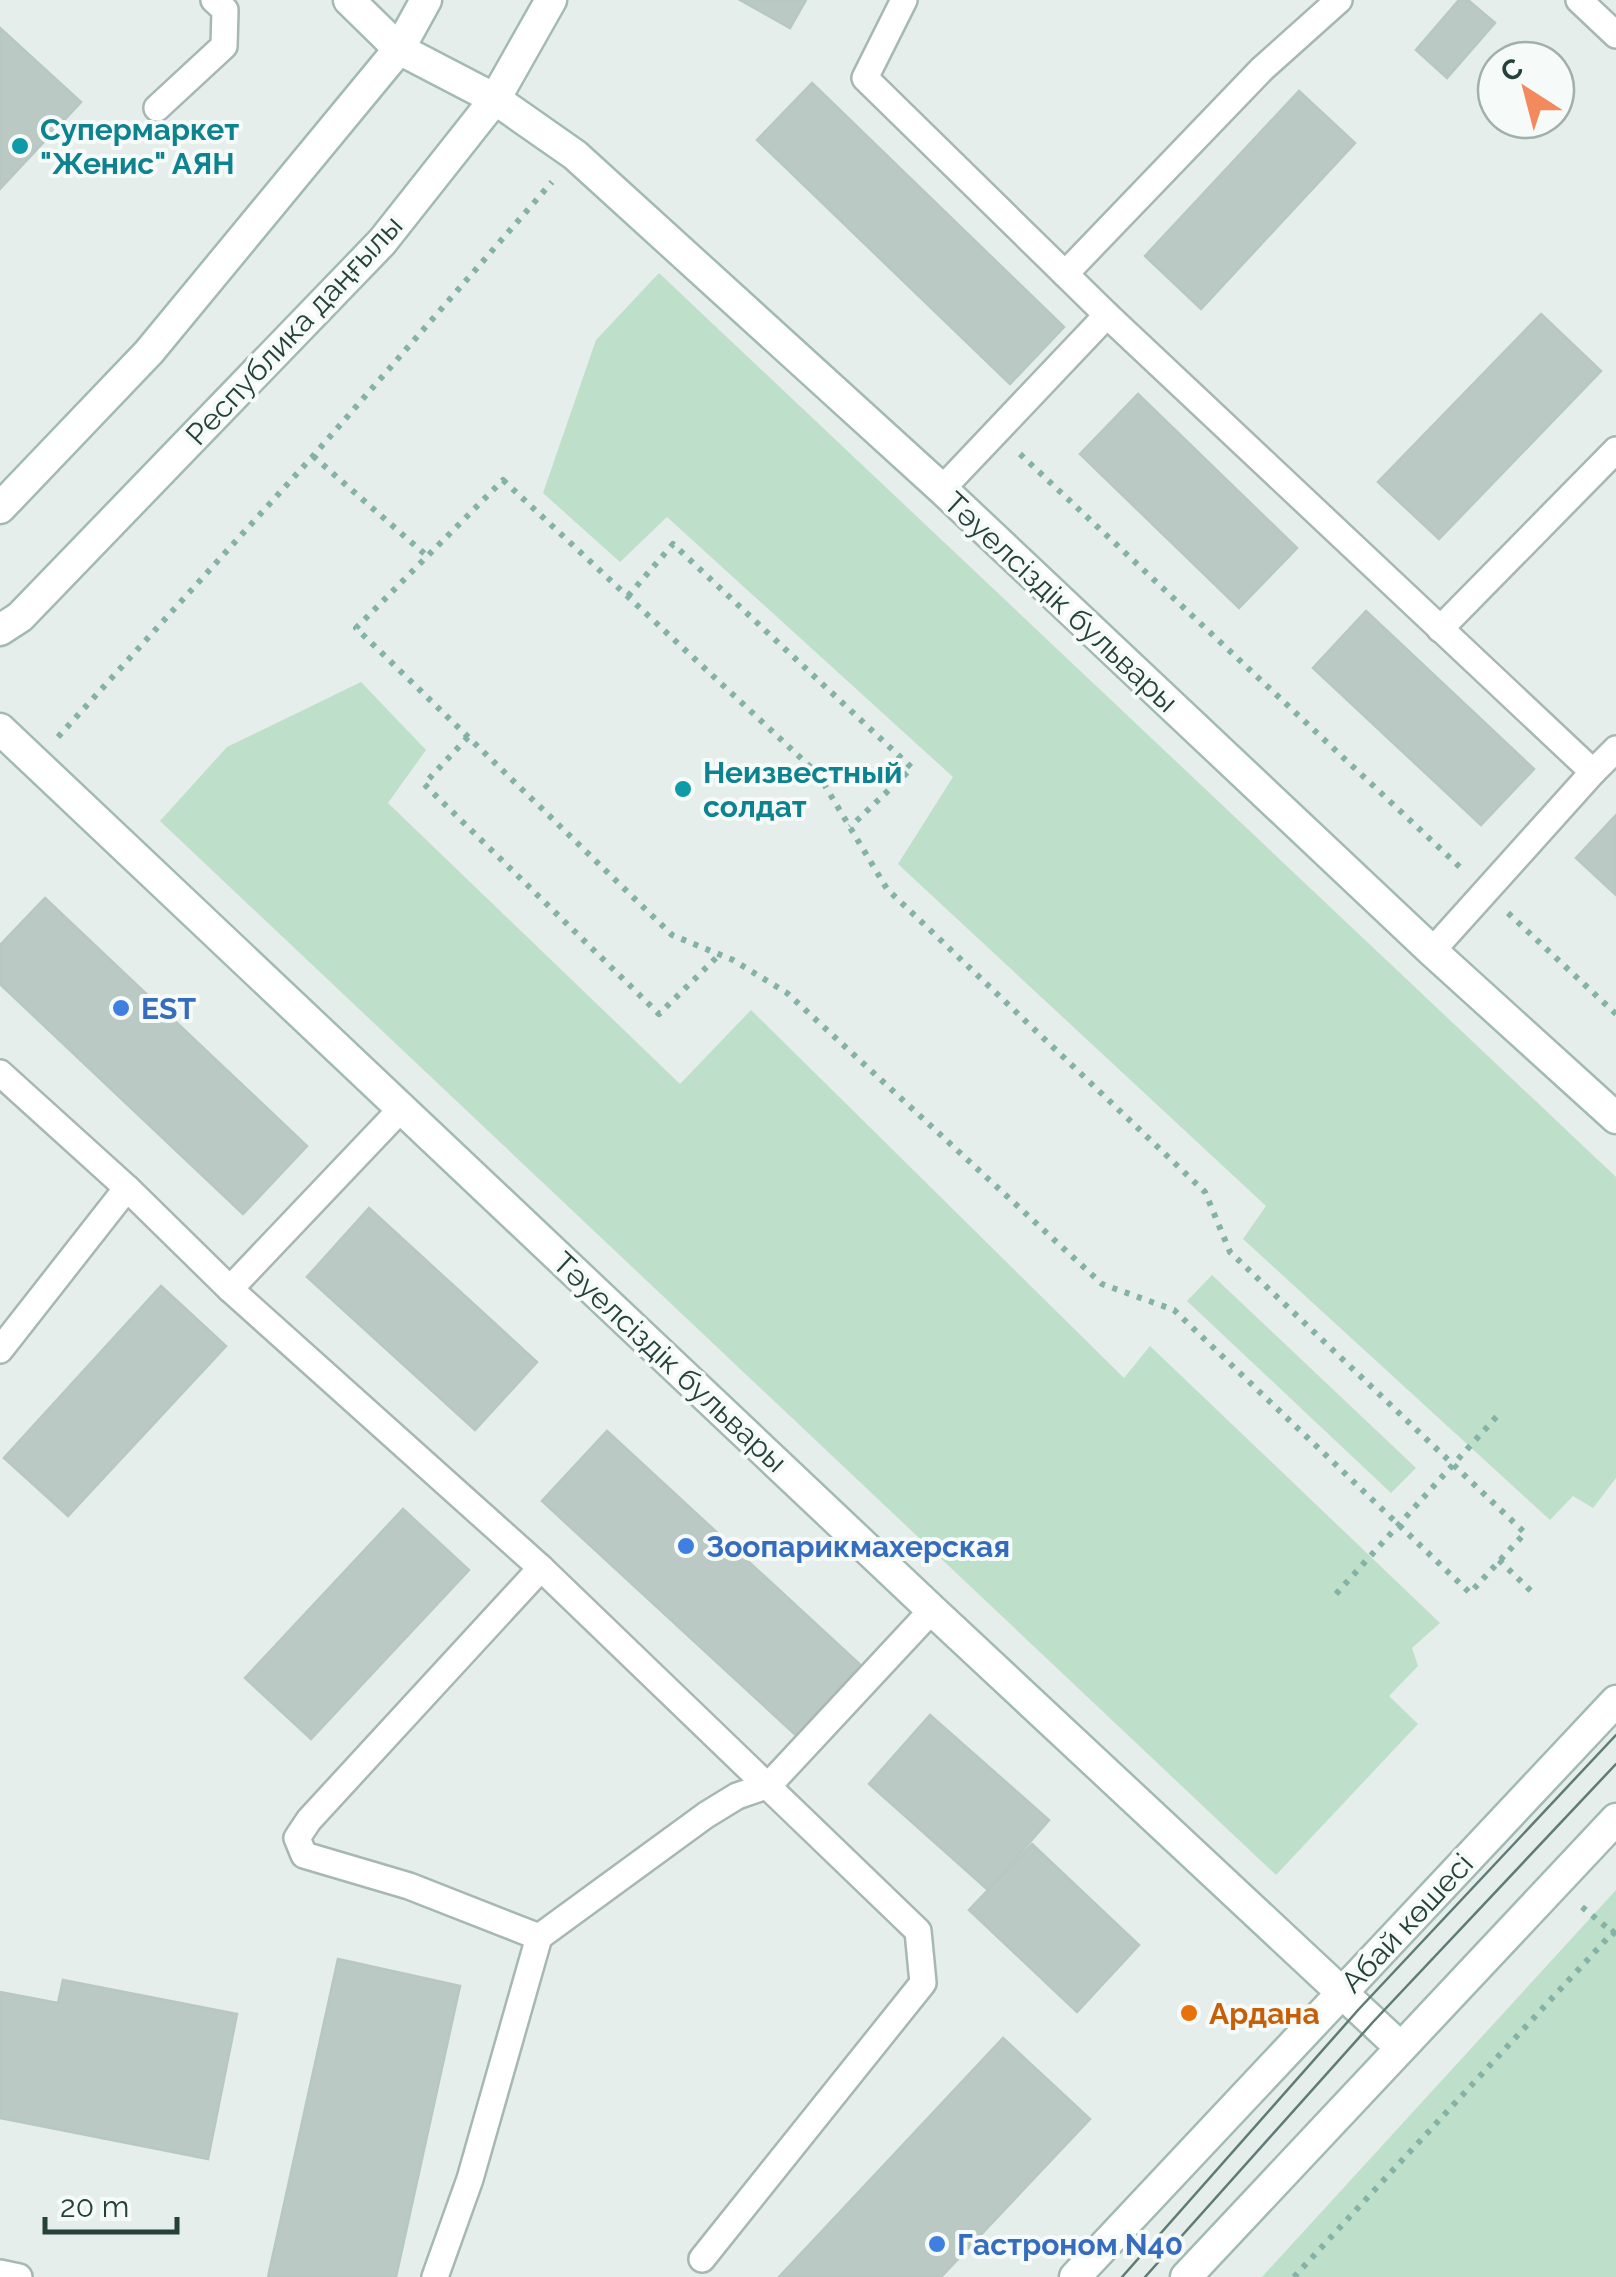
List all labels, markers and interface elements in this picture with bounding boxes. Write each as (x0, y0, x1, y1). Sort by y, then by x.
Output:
north arrow (1476, 40, 1576, 140)
text: С (1494, 51, 1529, 89)
place label: Супермаркет "Женис" АЯН (40, 112, 239, 181)
marker: Супермаркет "Женис" АЯН (9, 135, 31, 157)
street label: Республика даңғылы (179, 208, 409, 452)
street label: Тәуелсіздік бульвары (937, 485, 1185, 719)
place label: Неизвестный солдат (703, 755, 902, 824)
marker: Неизвестный солдат (672, 778, 694, 800)
place label: EST (141, 991, 196, 1026)
marker: EST (110, 997, 132, 1019)
street label: Тәуелсіздік бульвары (546, 1245, 794, 1479)
place label: Зоопарикмахерская (706, 1529, 1010, 1564)
marker: Зоопарикмахерская (675, 1535, 697, 1557)
street label: Абай көшесі (1334, 1846, 1480, 2000)
place label: Ардана (1209, 1996, 1320, 2031)
marker: Ардана (1178, 2002, 1200, 2024)
scale bar (45, 2172, 178, 2234)
text: 20 m (60, 2189, 129, 2224)
place label: Гастроном N40 (957, 2227, 1183, 2262)
marker: Гастроном N40 (926, 2233, 948, 2255)

